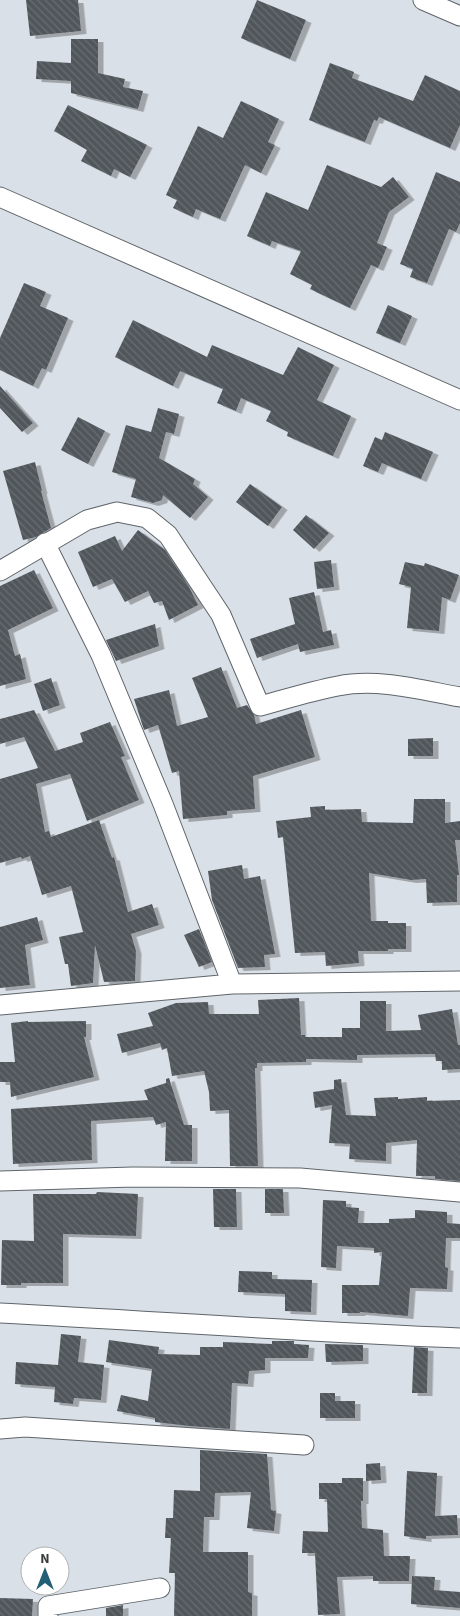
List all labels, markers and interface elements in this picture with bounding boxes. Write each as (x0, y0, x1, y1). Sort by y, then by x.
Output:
north arrow (20, 1546, 70, 1596)
text: N (40, 1549, 50, 1569)

